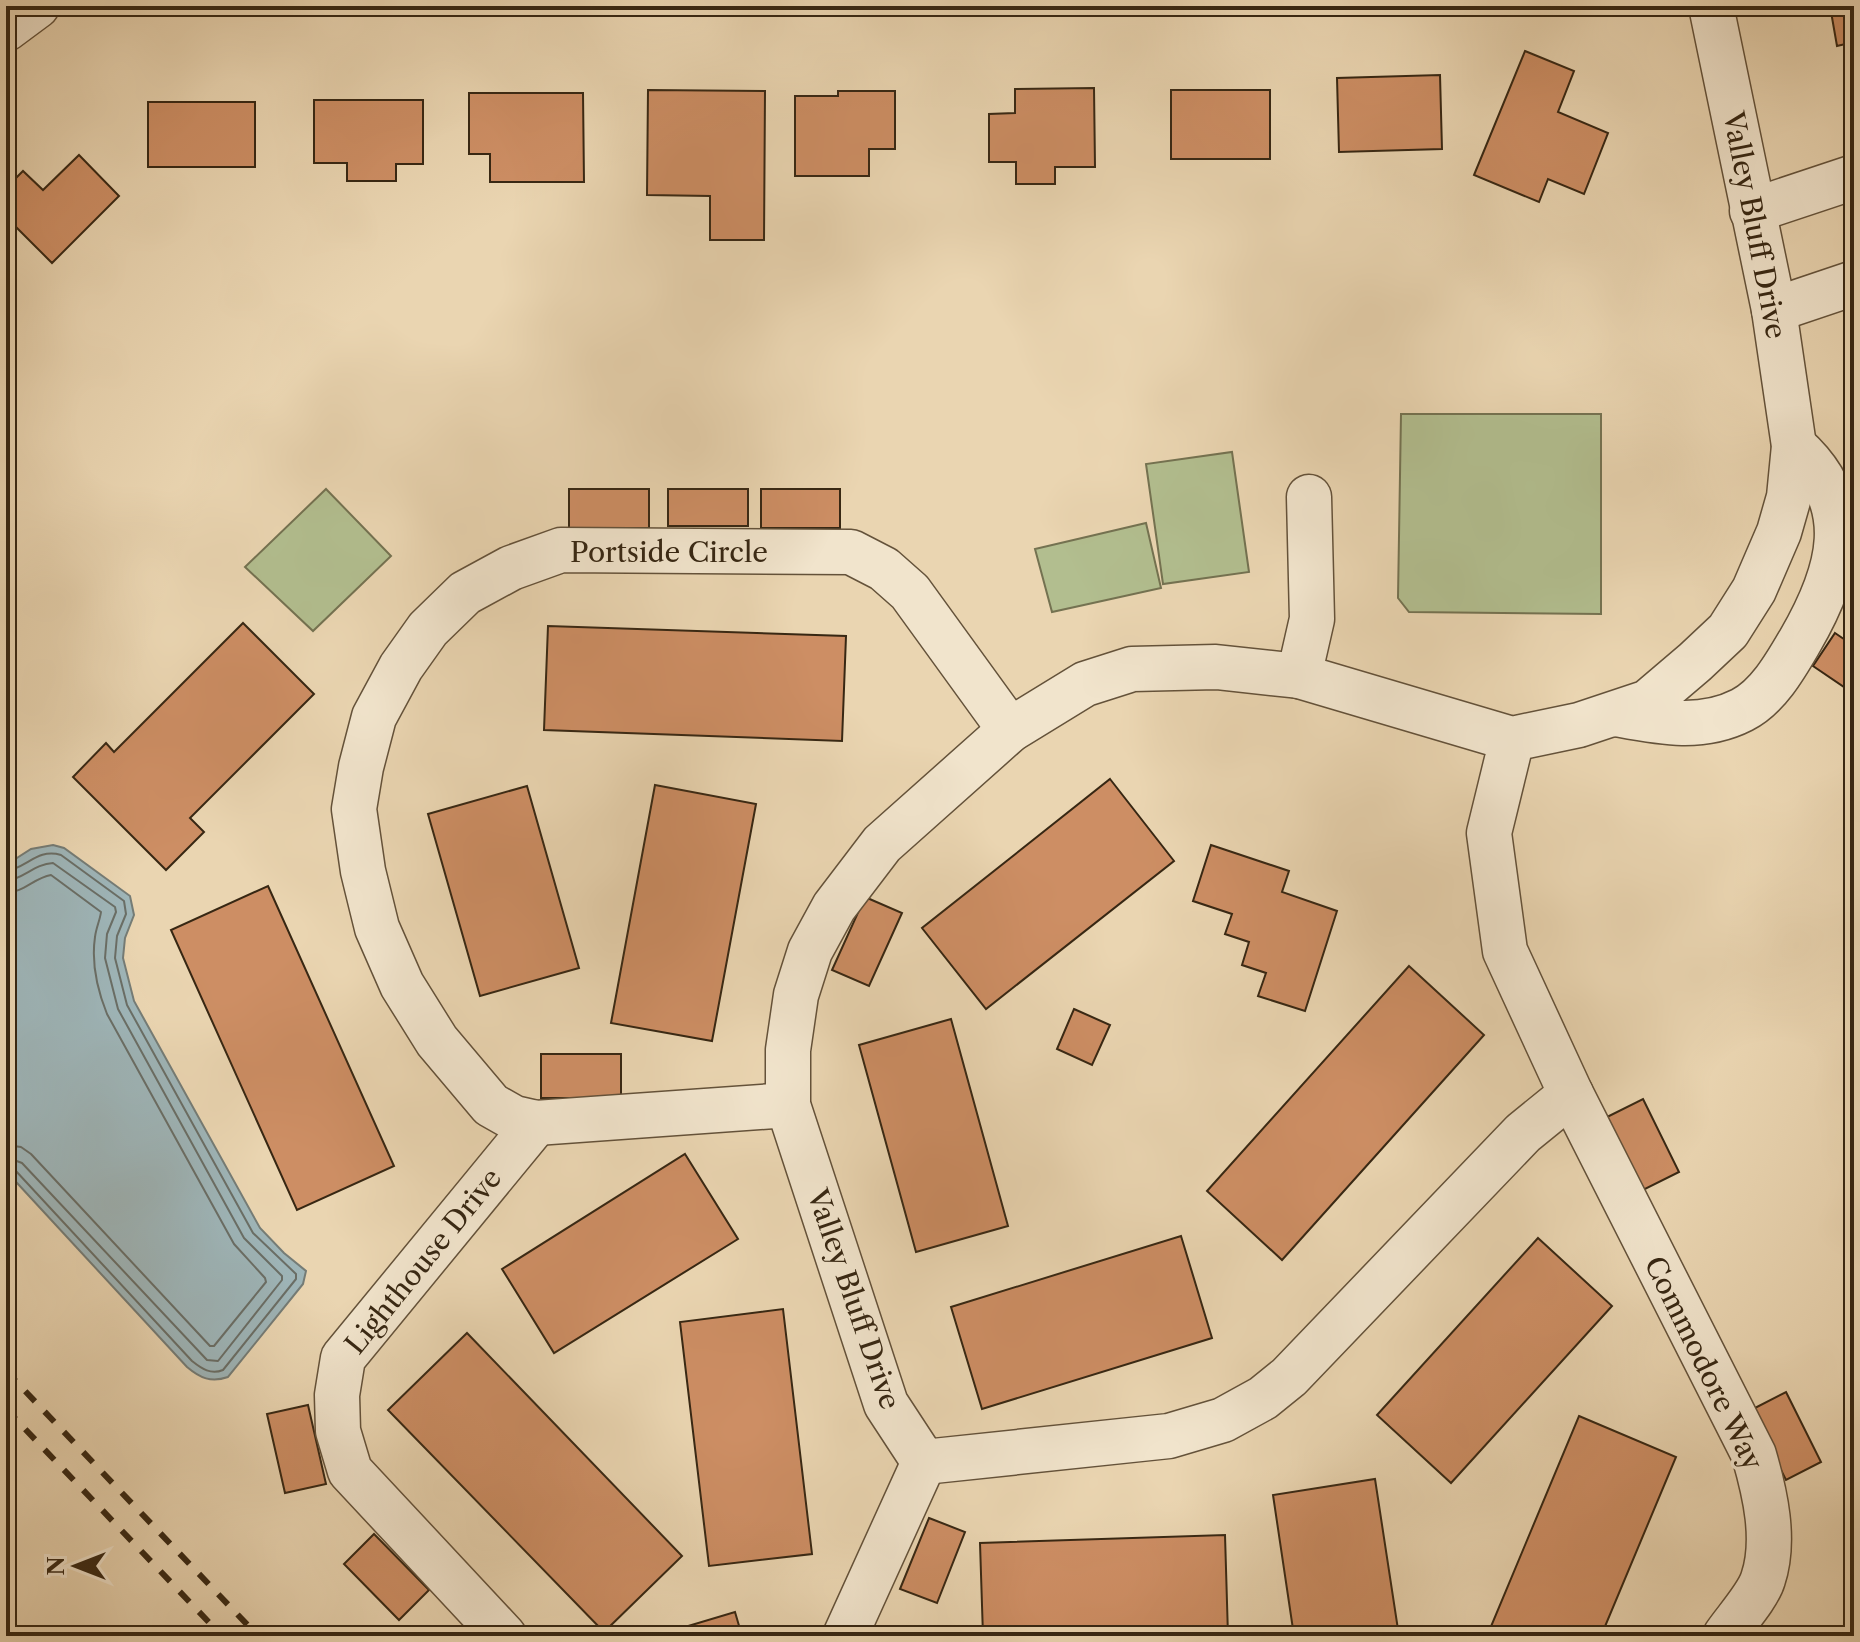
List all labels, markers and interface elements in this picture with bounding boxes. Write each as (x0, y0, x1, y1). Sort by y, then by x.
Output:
street label: Valley Bluff Drive (1716, 108, 1794, 341)
street label: Portside Circle (570, 535, 768, 569)
street label: Lighthouse Drive (338, 1161, 508, 1361)
street label: Valley Bluff Drive (800, 1183, 908, 1414)
street label: Commodore Way (1638, 1251, 1771, 1476)
north arrow (36, 1526, 116, 1606)
text: N (43, 1556, 70, 1576)

